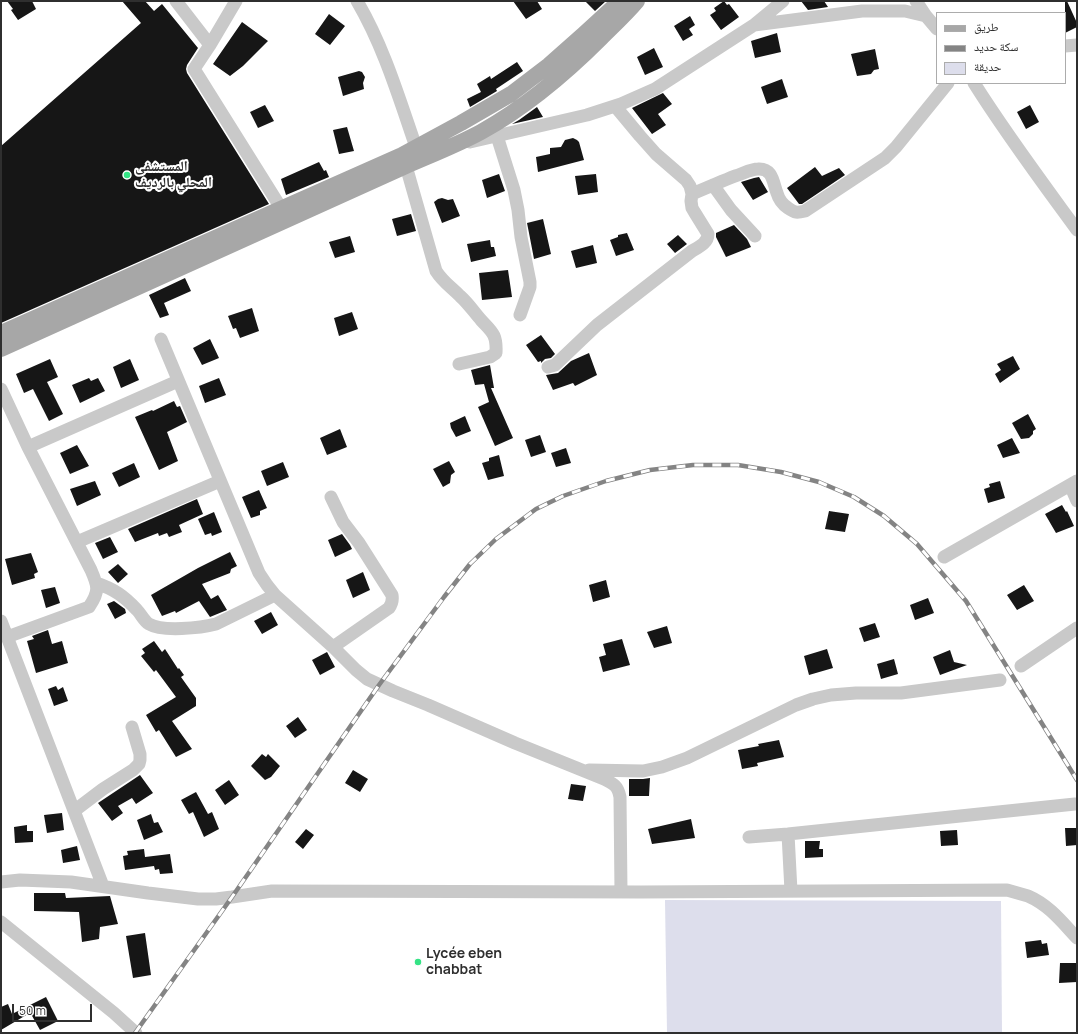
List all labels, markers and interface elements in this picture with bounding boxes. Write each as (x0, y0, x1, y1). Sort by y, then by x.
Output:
legend (936, 12, 1066, 84)
text: طريق (974, 18, 999, 35)
text: سكة حديد (974, 38, 1018, 55)
text: حديقة (974, 58, 1002, 75)
place label: المستشفى المحلي بالرديف (135, 159, 212, 192)
marker: المستشفى المحلي بالرديف (122, 170, 132, 180)
place label: Lycée eben chabbat (426, 946, 502, 978)
marker: Lycée eben chabbat (413, 957, 423, 967)
scale bar (14, 996, 94, 1022)
text: 50 m (19, 1002, 46, 1019)

